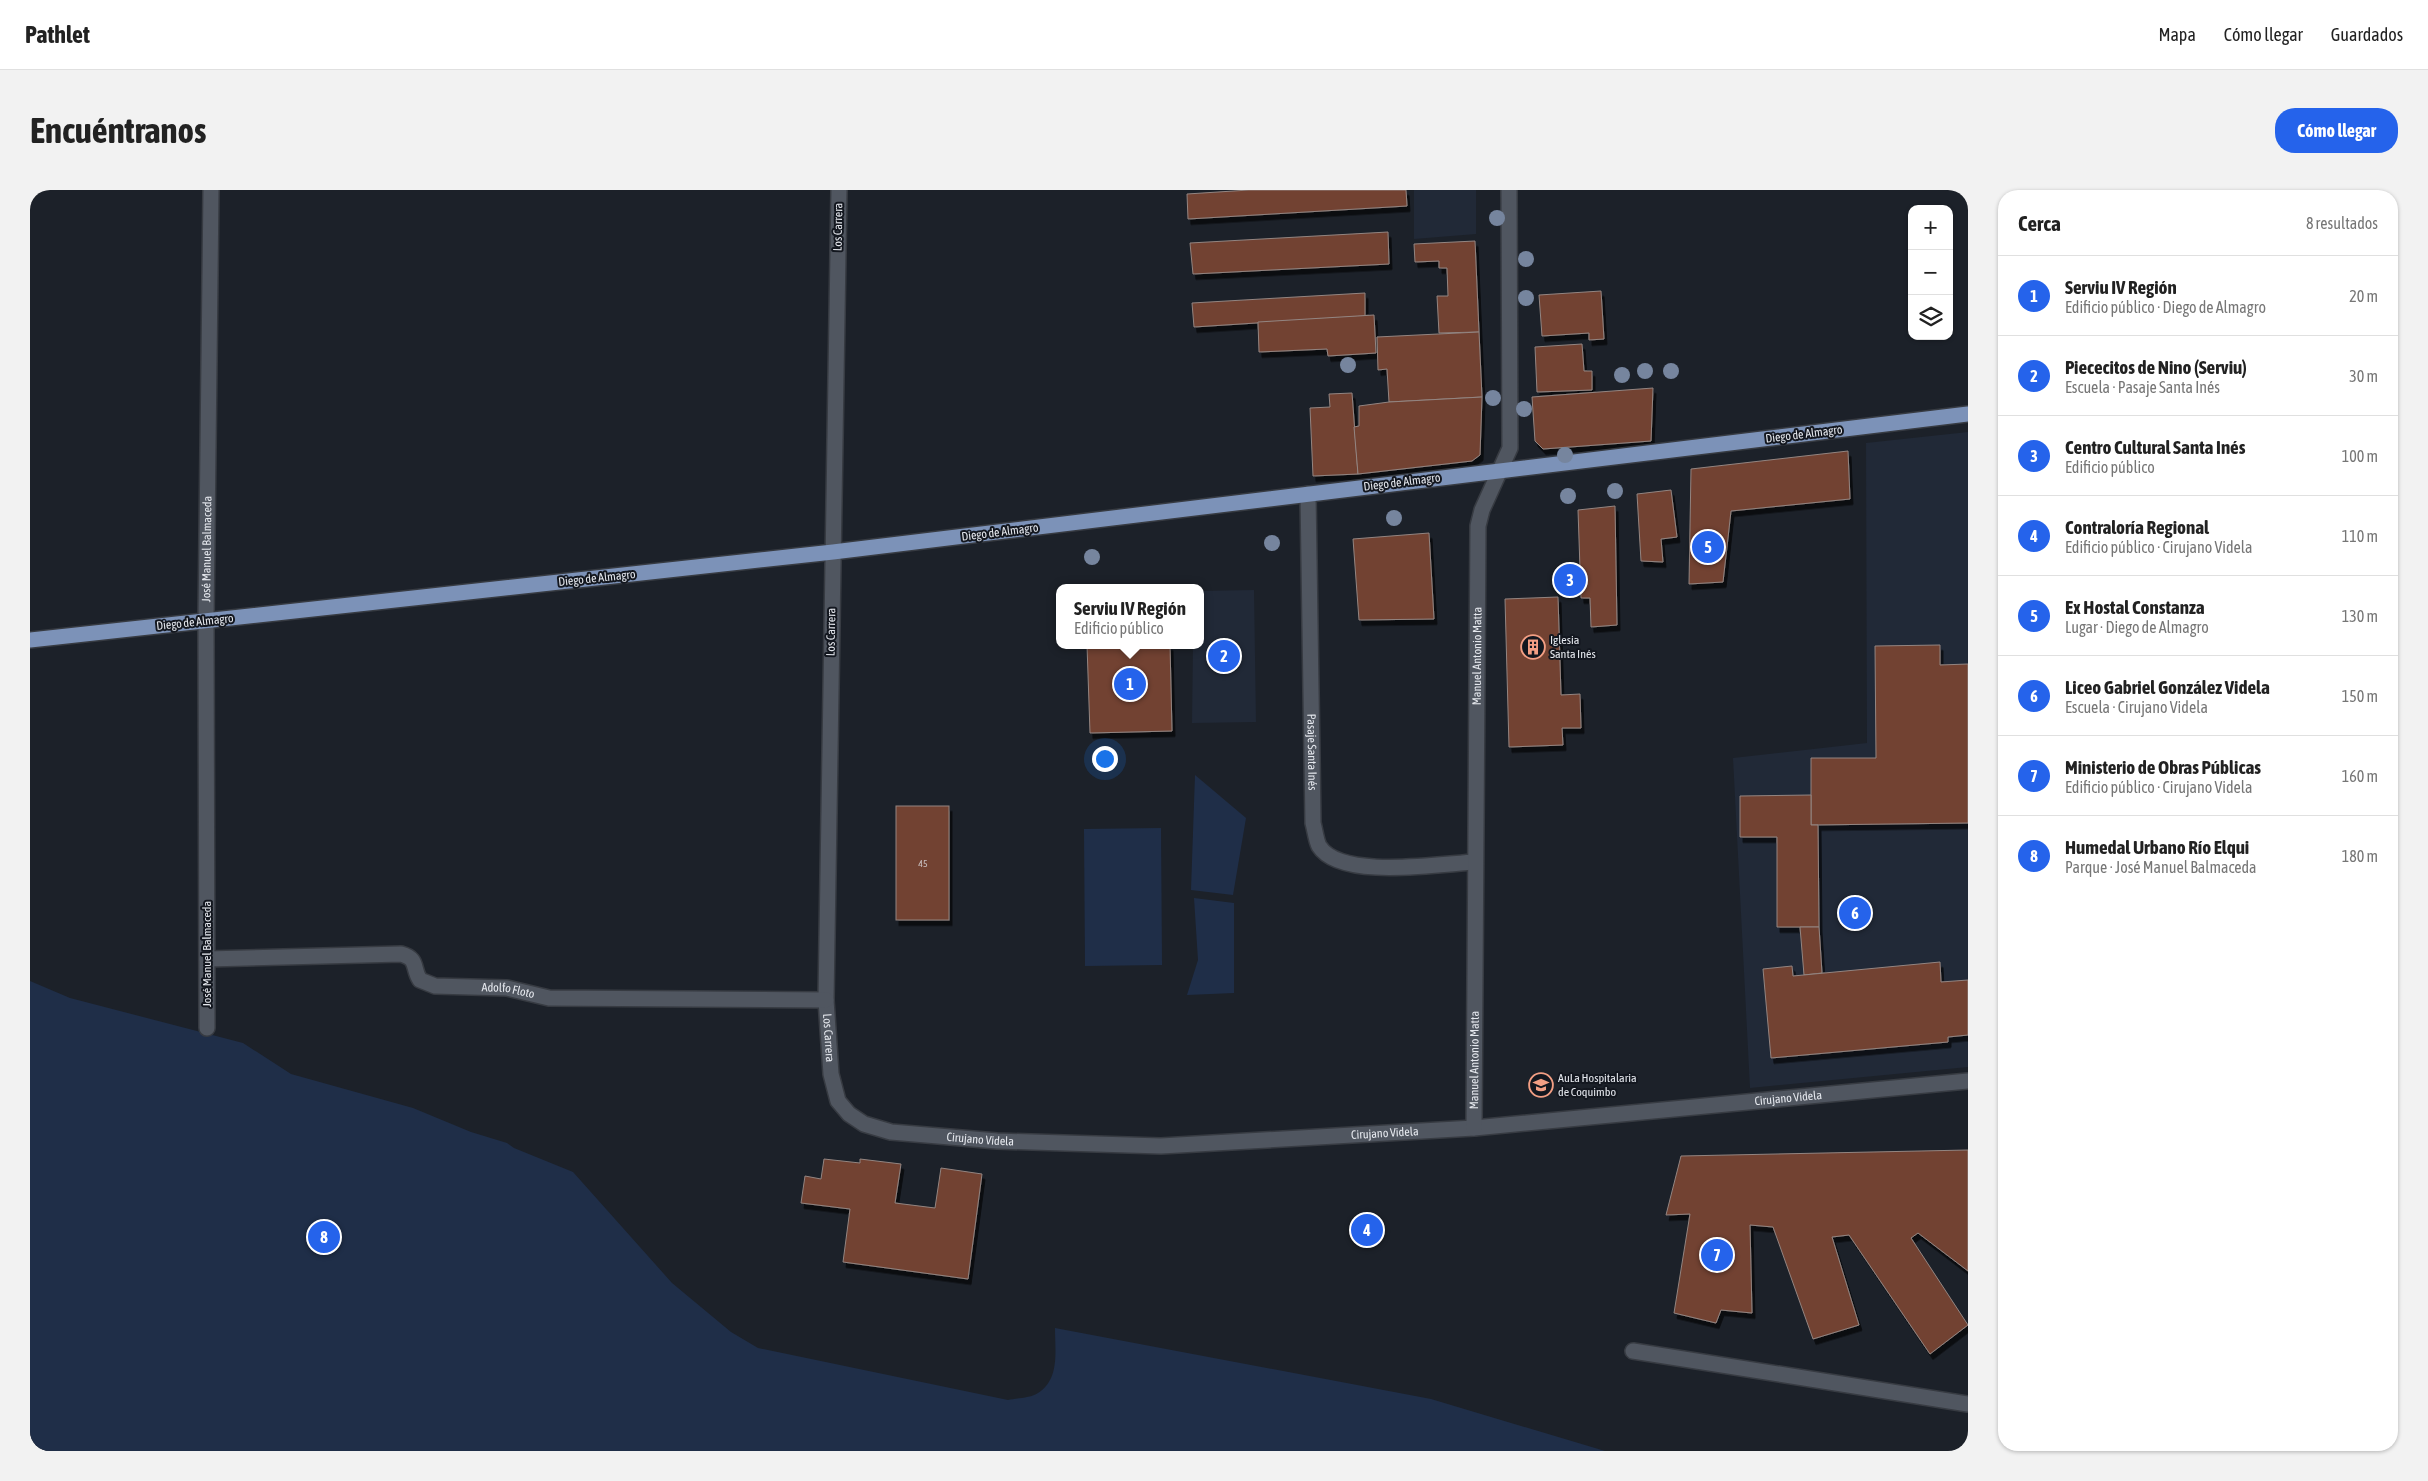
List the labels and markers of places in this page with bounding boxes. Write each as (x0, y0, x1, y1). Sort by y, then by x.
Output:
pin: 5 (1692, 528, 1724, 566)
pin: 3 (1554, 561, 1586, 599)
place label: Iglesia Santa Inés (1550, 633, 1596, 661)
building icon: Iglesia Santa Inés (1520, 634, 1546, 660)
pin: 2 (1208, 637, 1240, 675)
pin: 1 (1114, 665, 1146, 703)
pin: 6 (1839, 894, 1871, 932)
place label: AuLa Hospitalaria de Coquimbo (1558, 1071, 1637, 1099)
school or university icon: AuLa Hospitalaria de Coquimbo (1528, 1072, 1554, 1098)
pin: 4 (1351, 1211, 1383, 1249)
pin: 8 (308, 1218, 340, 1256)
pin: 7 (1701, 1236, 1733, 1274)

